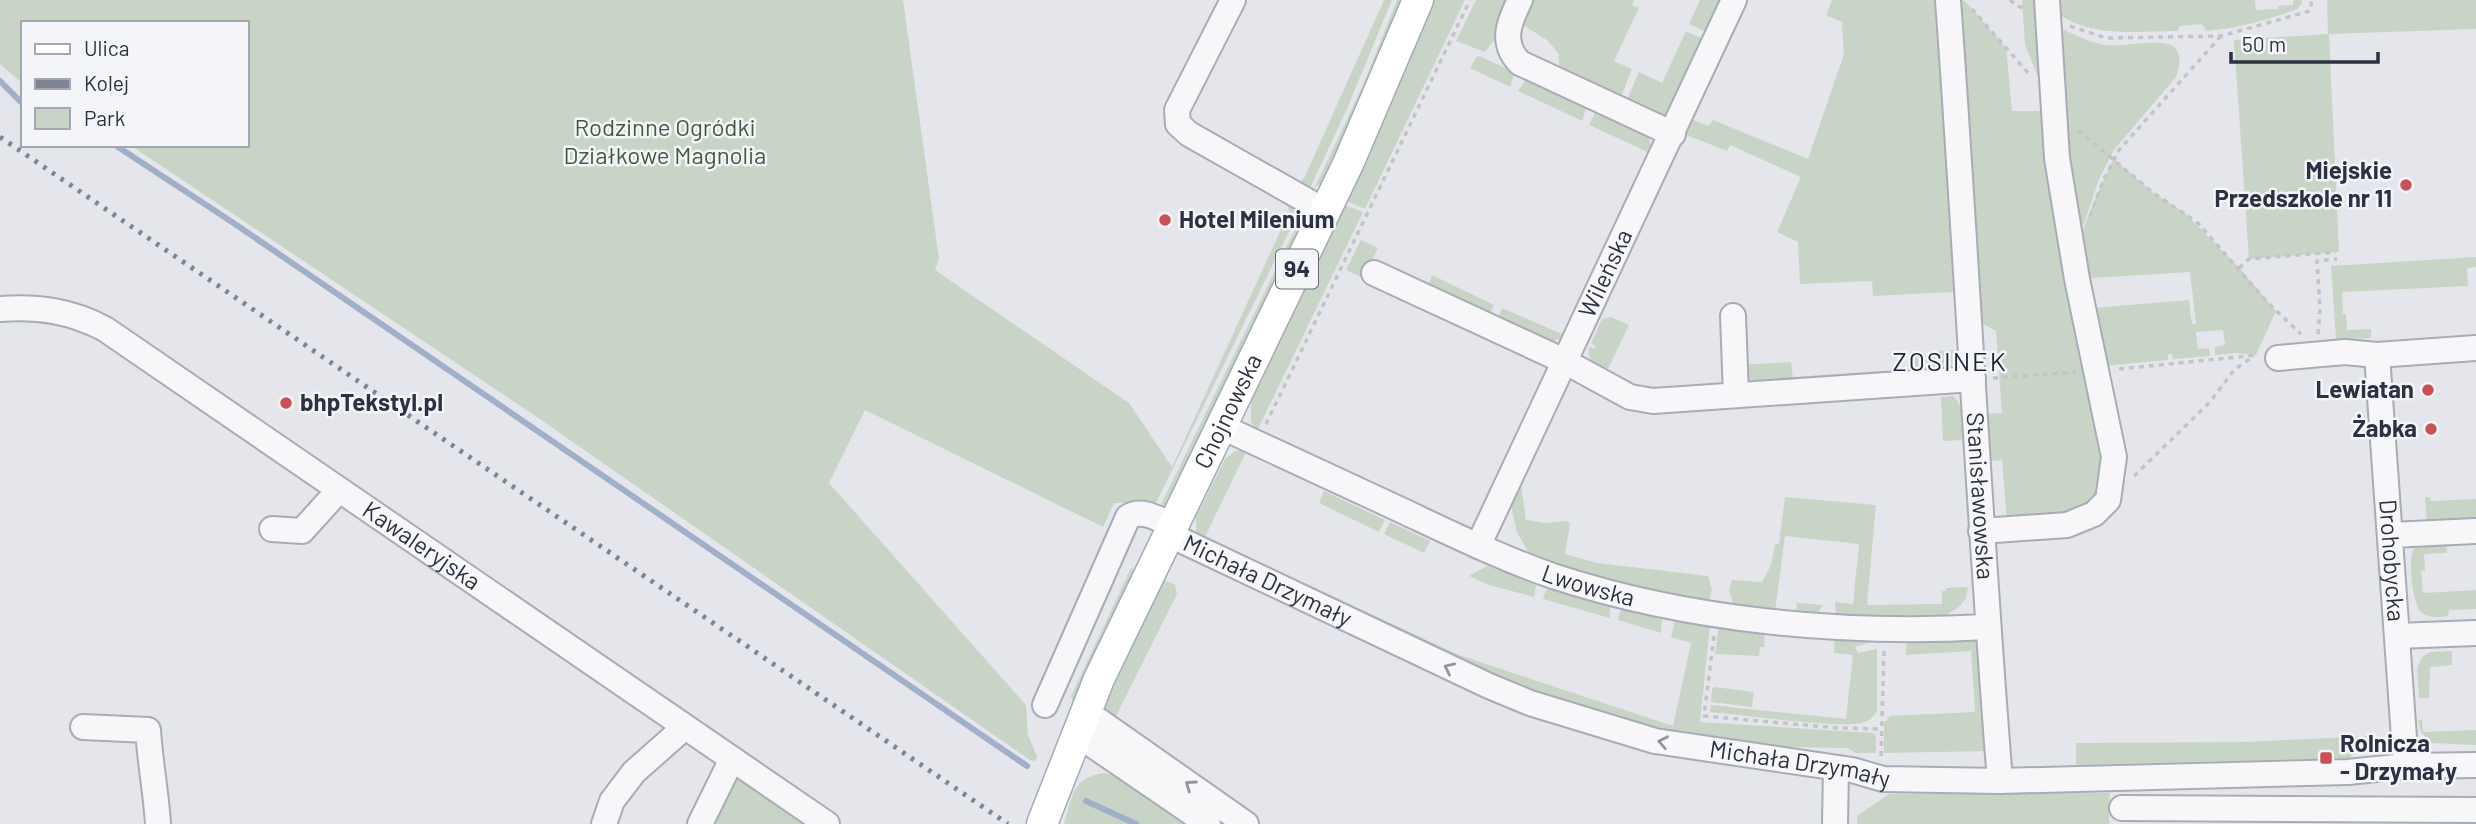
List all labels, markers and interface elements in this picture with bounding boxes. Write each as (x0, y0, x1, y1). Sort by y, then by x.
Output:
legend (21, 21, 248, 147)
scale bar (2231, 21, 2378, 65)
text: 50 m (2242, 31, 2286, 56)
text: Ulica (84, 35, 129, 60)
text: Kolej (84, 70, 129, 95)
text: Park (84, 105, 125, 130)
park label: Rodzinne Ogródki Działkowe Magnolia (564, 112, 766, 169)
place label: Miejskie Przedszkole nr 11 (2214, 155, 2392, 212)
marker: Miejskie Przedszkole nr 11 (2398, 177, 2414, 193)
place label: Hotel Milenium (1179, 204, 1334, 233)
marker: Hotel Milenium (1157, 212, 1173, 228)
street label: Wileńska (1571, 224, 1638, 322)
road number: 94 (1276, 250, 1318, 288)
district label: ZOSINEK (1892, 345, 2008, 376)
street label: Chojnowska (1187, 349, 1267, 473)
place label: Lewiatan (2316, 374, 2414, 403)
marker: Lewiatan (2420, 382, 2436, 398)
place label: bhpTekstyl.pl (300, 387, 443, 416)
marker: bhpTekstyl.pl (278, 395, 294, 411)
street label: Stanisławowska (1962, 411, 2001, 581)
place label: Żabka (2352, 413, 2417, 442)
marker: Żabka (2423, 421, 2439, 437)
street label: Kawaleryjska (358, 494, 487, 595)
street label: Drohobycka (2374, 498, 2412, 623)
street label: Michała Drzymały (1179, 527, 1357, 632)
street label: Lwowska (1538, 557, 1638, 611)
one-way arrow (1444, 662, 1456, 676)
place label: Rolnicza - Drzymały (2340, 728, 2457, 785)
street label: Michała Drzymały (1708, 733, 1890, 792)
one-way arrow (1657, 735, 1669, 750)
marker: Rolnicza - Drzymały (2318, 750, 2334, 766)
one-way arrow (1185, 781, 1198, 793)

